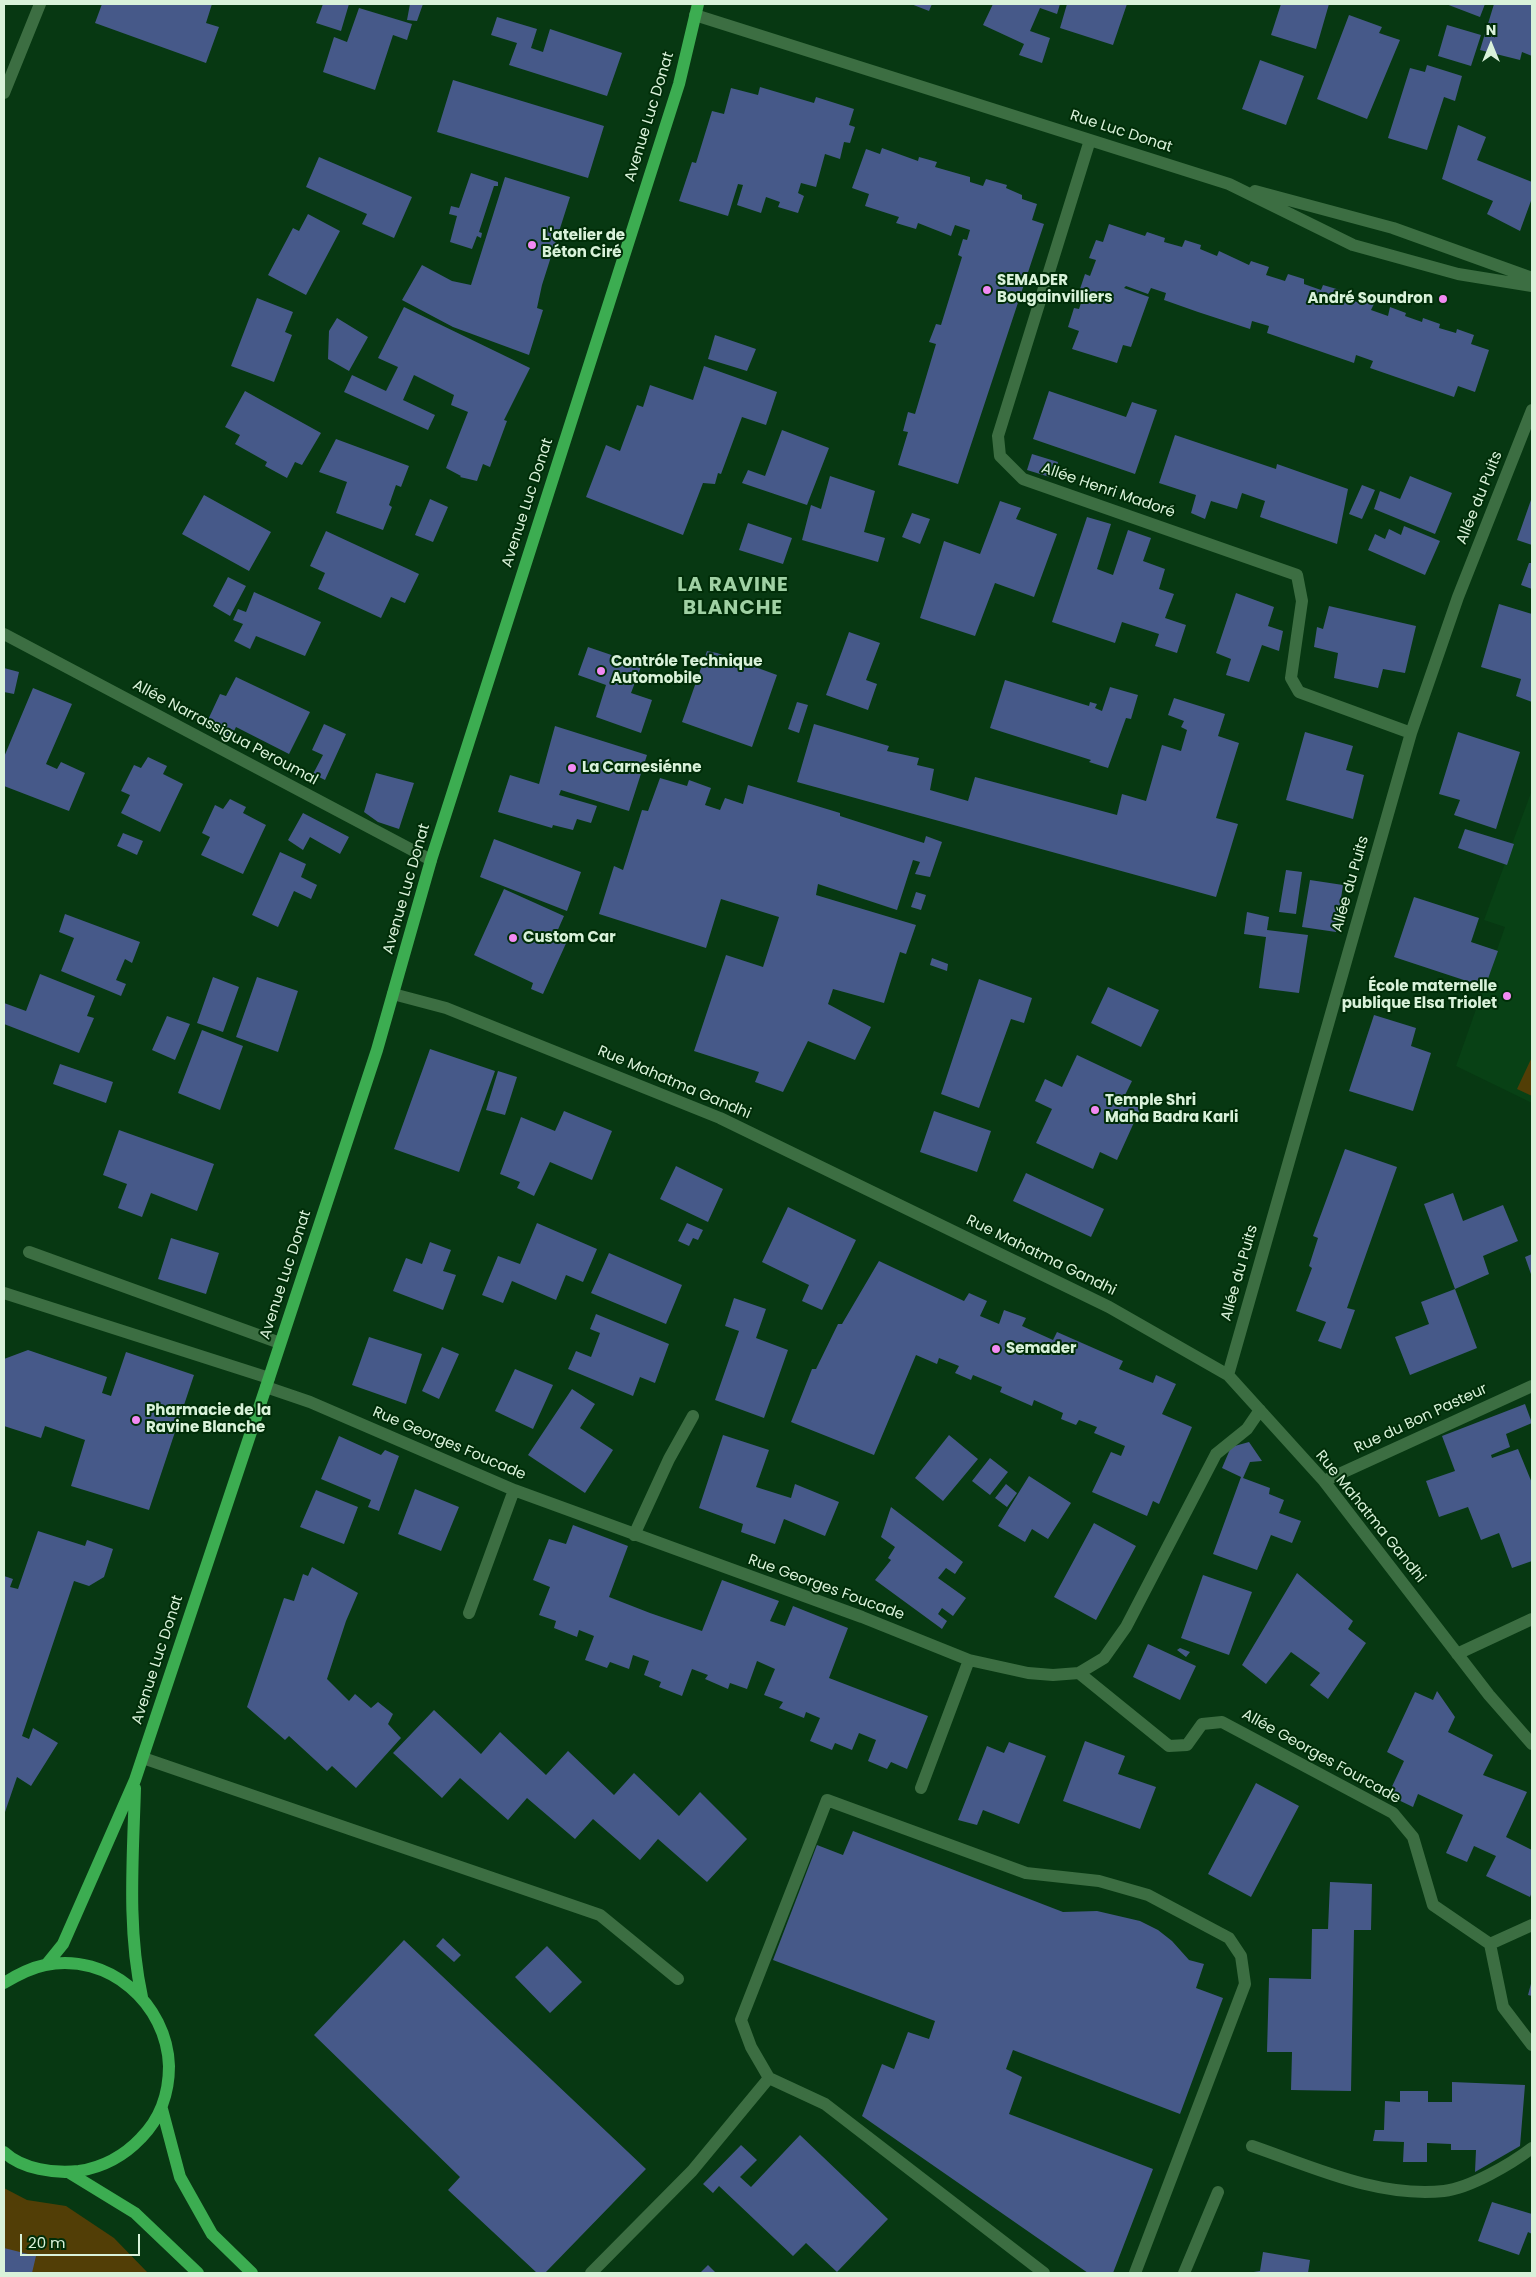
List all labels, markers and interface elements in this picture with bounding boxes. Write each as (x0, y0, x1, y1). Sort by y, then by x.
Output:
north arrow (1466, 20, 1516, 70)
text: N (1486, 20, 1496, 40)
street label: Avenue Luc Donat (622, 50, 678, 184)
street label: Rue Luc Donat (1068, 107, 1174, 157)
place label: L'atelier de Béton Ciré (542, 227, 625, 262)
marker: L'atelier de Béton Ciré (526, 239, 538, 251)
place label: SEMADER Bougainvilliers (997, 272, 1113, 307)
marker: SEMADER Bougainvilliers (981, 284, 993, 296)
place label: André Soundron (1308, 290, 1433, 308)
marker: André Soundron (1437, 293, 1449, 305)
street label: Avenue Luc Donat (499, 436, 557, 570)
street label: Allée du Puits (1453, 449, 1507, 547)
street label: Allée Henri Madoré (1039, 460, 1177, 522)
district label: LA RAVINE BLANCHE (676, 574, 790, 621)
place label: Contróle Technique Automobile (611, 653, 762, 688)
marker: Contróle Technique Automobile (595, 665, 607, 677)
street label: Allée Narrassigua Peroumal (129, 676, 321, 790)
place label: La Carnesiénne (582, 759, 701, 777)
marker: La Carnesiénne (566, 762, 578, 774)
street label: Avenue Luc Donat (380, 822, 434, 956)
street label: Allée du Puits (1329, 834, 1373, 934)
place label: Custom Car (523, 929, 616, 947)
marker: Custom Car (507, 932, 519, 944)
place label: École maternelle publique Elsa Triolet (1342, 978, 1497, 1013)
marker: École maternelle publique Elsa Triolet (1501, 990, 1513, 1002)
street label: Rue Mahatma Gandhi (595, 1043, 753, 1123)
place label: Temple Shri Maha Badra Karli (1105, 1092, 1238, 1127)
marker: Temple Shri Maha Badra Karli (1089, 1104, 1101, 1116)
street label: Avenue Luc Donat (257, 1208, 315, 1342)
street label: Rue Mahatma Gandhi (963, 1212, 1119, 1300)
street label: Allée du Puits (1218, 1223, 1262, 1323)
place label: Semader (1006, 1340, 1076, 1358)
marker: Semader (990, 1343, 1002, 1355)
street label: Rue du Bon Pasteur (1352, 1380, 1490, 1458)
place label: Pharmacie de la Ravine Blanche (146, 1402, 271, 1437)
street label: Rue Georges Foucade (370, 1403, 528, 1485)
marker: Pharmacie de la Ravine Blanche (130, 1414, 142, 1426)
street label: Rue Mahatma Gandhi (1311, 1447, 1429, 1587)
street label: Rue Georges Foucade (745, 1551, 907, 1625)
street label: Avenue Luc Donat (129, 1593, 187, 1727)
street label: Allée Georges Fourcade (1239, 1706, 1403, 1808)
scale bar (22, 2224, 142, 2256)
text: 20 m (28, 2232, 66, 2253)

